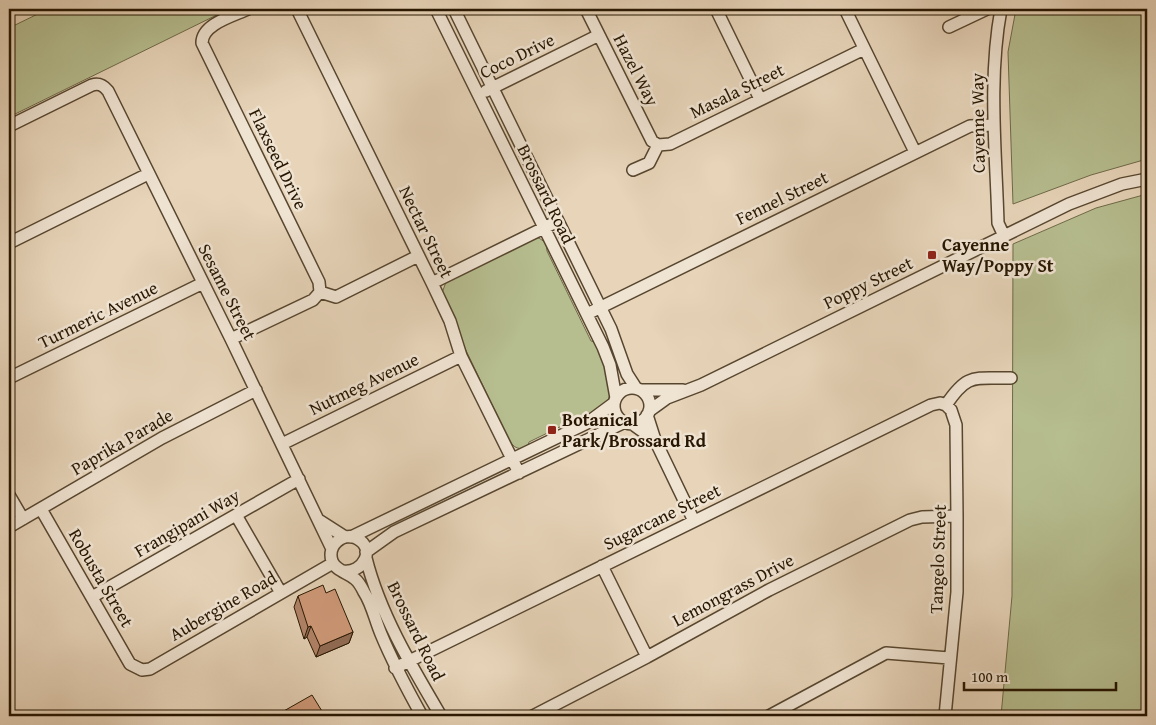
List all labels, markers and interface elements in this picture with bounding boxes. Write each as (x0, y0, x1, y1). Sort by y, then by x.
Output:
street label: Coco Drive (475, 26, 559, 85)
street label: Hazel Way (607, 29, 666, 111)
street label: Masala Street (685, 56, 789, 125)
street label: Cayenne Way (963, 73, 992, 173)
street label: Flaxseed Drive (242, 104, 315, 214)
street label: Brossard Road (511, 139, 582, 248)
street label: Fennel Street (731, 163, 833, 232)
street label: Nectar Street (392, 181, 461, 283)
place label: Cayenne Way/Poppy St (942, 231, 1054, 279)
street label: Sesame Street (191, 239, 264, 345)
street label: Poppy Street (818, 249, 918, 316)
marker: Cayenne Way/Poppy St (926, 249, 938, 261)
street label: Turmeric Avenue (33, 274, 162, 355)
street label: Nutmeg Avenue (304, 345, 423, 422)
street label: Paprika Parade (66, 401, 178, 482)
place label: Botanical Park/Brossard Rd (562, 406, 707, 454)
marker: Botanical Park/Brossard Rd (546, 424, 558, 436)
street label: Sugarcane Street (598, 476, 726, 557)
street label: Frangipani Way (129, 481, 245, 564)
street label: Tangelo Street (922, 503, 953, 614)
street label: Robusta Street (62, 523, 141, 633)
street label: Lemongrass Drive (667, 546, 799, 633)
street label: Aubergine Road (164, 564, 282, 647)
street label: Brossard Road (381, 576, 452, 685)
scale bar (964, 660, 1116, 692)
text: 100 m (971, 666, 1009, 687)

